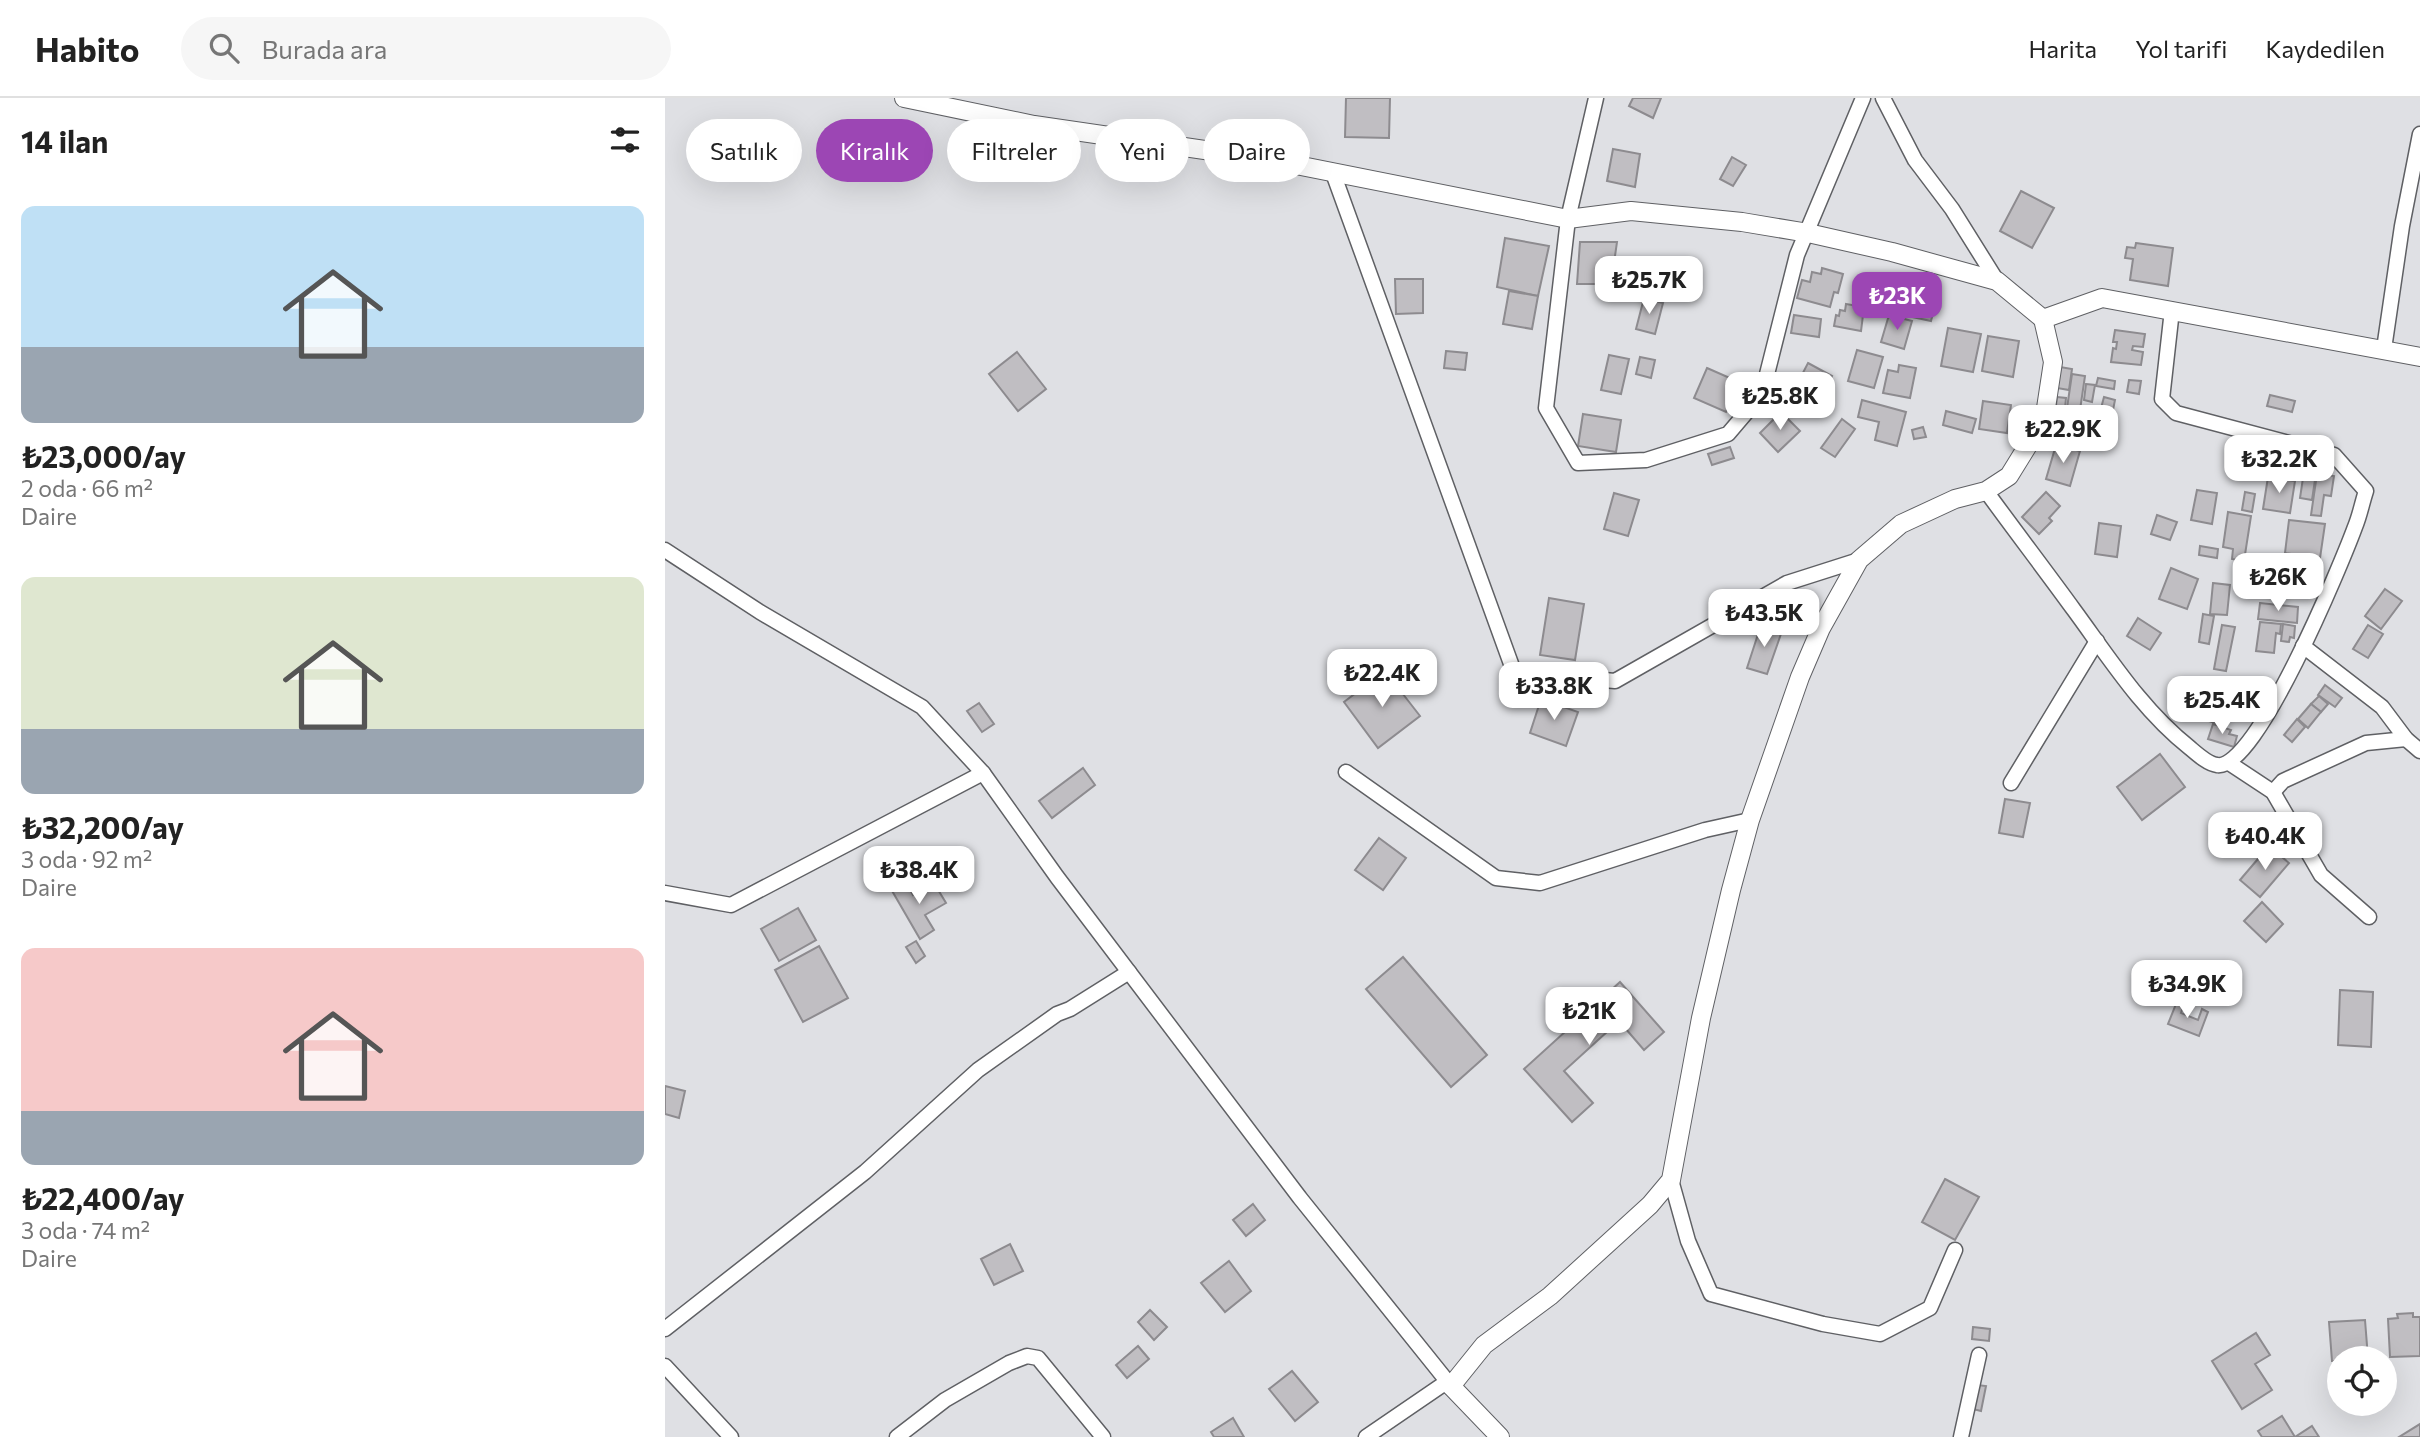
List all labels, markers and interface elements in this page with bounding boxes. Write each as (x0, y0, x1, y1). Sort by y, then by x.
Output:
search box (181, 17, 671, 80)
text: Habito (35, 28, 139, 69)
icon: search (205, 29, 243, 67)
text: Burada ara (261, 33, 387, 64)
text: Harita (2028, 34, 2097, 63)
text: Yol tarifi (2135, 34, 2227, 63)
text: Kaydedilen (2265, 34, 2385, 63)
chip: Satılık (686, 119, 802, 182)
chip: Kiralık (816, 119, 933, 182)
chip: Filtreler (947, 119, 1081, 182)
chip: Yeni (1095, 119, 1189, 182)
chip: Daire (1203, 119, 1310, 182)
icon: filters (606, 121, 644, 159)
text: 14 ilan (21, 122, 108, 159)
icon: home (270, 251, 396, 377)
pin: ₺25.7K (1592, 256, 1706, 316)
text: ₺25.7K (1611, 265, 1687, 293)
pin: ₺23K (1856, 272, 1938, 332)
text: ₺23K (1868, 281, 1926, 309)
pin: ₺25.8K (1723, 372, 1837, 432)
text: ₺25.8K (1741, 381, 1819, 409)
pin: ₺22.9K (2006, 406, 2120, 465)
text: ₺22.9K (2024, 414, 2102, 442)
pin: ₺32.2K (2222, 436, 2336, 495)
text: ₺23,000/ay (21, 437, 186, 474)
text: ₺32.2K (2240, 444, 2318, 472)
text: 2 oda · 66 m² (21, 474, 153, 502)
text: Daire (21, 502, 77, 530)
pin: ₺26K (2237, 554, 2319, 613)
text: ₺26K (2249, 562, 2307, 590)
pin: ₺43.5K (1707, 589, 1821, 649)
text: ₺43.5K (1724, 598, 1804, 626)
icon: home (270, 622, 396, 748)
pin: ₺22.4K (1325, 650, 1439, 709)
text: ₺22.4K (1343, 658, 1421, 686)
pin: ₺33.8K (1497, 662, 1611, 722)
text: ₺33.8K (1515, 671, 1593, 699)
pin: ₺25.4K (2165, 676, 2279, 736)
text: ₺25.4K (2183, 685, 2261, 713)
text: ₺32,200/ay (21, 808, 184, 845)
pin: ₺40.4K (2208, 812, 2322, 872)
text: ₺40.4K (2224, 821, 2306, 849)
text: 3 oda · 92 m² (21, 845, 152, 873)
pin: ₺38.4K (862, 846, 976, 906)
text: ₺38.4K (879, 855, 959, 883)
text: Daire (21, 873, 77, 901)
pin: ₺34.9K (2130, 960, 2244, 1020)
text: ₺34.9K (2147, 969, 2227, 997)
pin: ₺21K (1548, 988, 1630, 1047)
icon: home (270, 993, 396, 1119)
text: ₺21K (1561, 996, 1617, 1024)
text: ₺22,400/ay (21, 1179, 185, 1216)
text: 3 oda · 74 m² (21, 1216, 150, 1244)
text: Daire (21, 1244, 77, 1272)
map controls (2327, 1346, 2397, 1416)
button: locate (2327, 1346, 2397, 1416)

